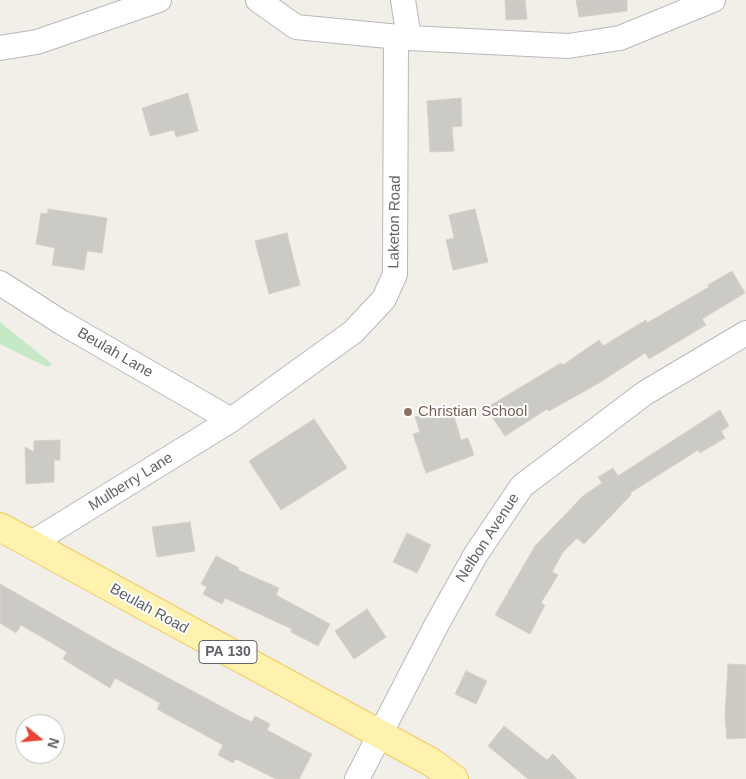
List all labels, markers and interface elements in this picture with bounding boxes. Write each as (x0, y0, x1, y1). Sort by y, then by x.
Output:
street label: Laketon Road (385, 175, 405, 269)
street label: Beulah Lane (74, 324, 156, 382)
place label: Christian School (418, 403, 527, 421)
marker: Christian School (402, 406, 414, 418)
street label: Mulberry Lane (86, 449, 176, 515)
street label: Nelbon Avenue (453, 490, 523, 586)
street label: Beulah Road (107, 580, 191, 638)
road number: PA 130 (199, 640, 257, 664)
north arrow (15, 714, 65, 764)
text: N (44, 736, 63, 750)

